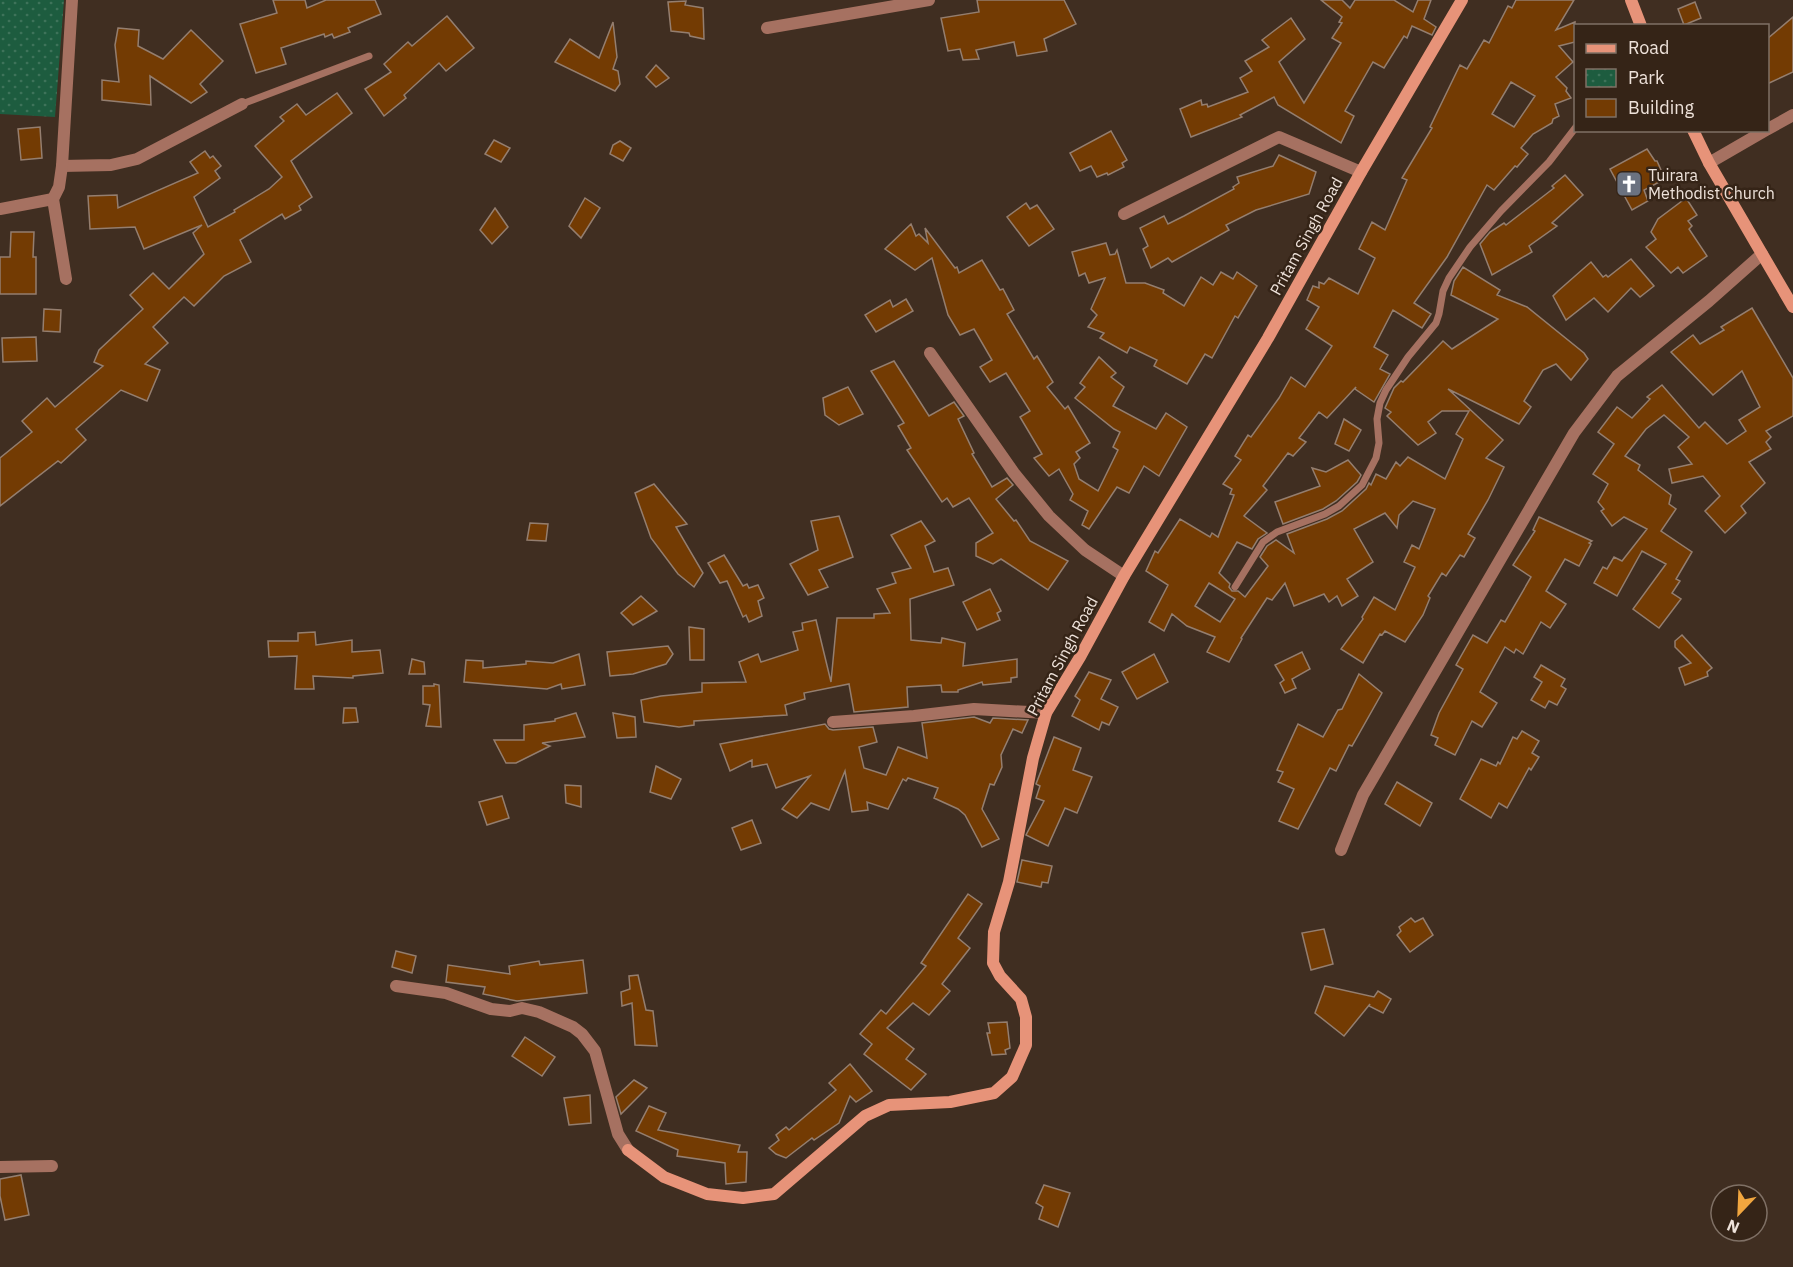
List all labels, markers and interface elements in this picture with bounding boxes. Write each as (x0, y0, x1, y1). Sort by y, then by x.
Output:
legend (1574, 24, 1769, 132)
text: Road (1628, 36, 1669, 59)
text: Park (1628, 66, 1665, 89)
text: Building (1628, 96, 1695, 119)
place label: Tuirara Methodist Church (1648, 165, 1775, 203)
church icon: Tuirara Methodist Church (1614, 169, 1644, 199)
street label: Pritam Singh Road (1265, 174, 1347, 298)
street label: Pritam Singh Road (1022, 593, 1102, 719)
north arrow (1709, 1183, 1769, 1243)
text: N (1724, 1215, 1742, 1238)

